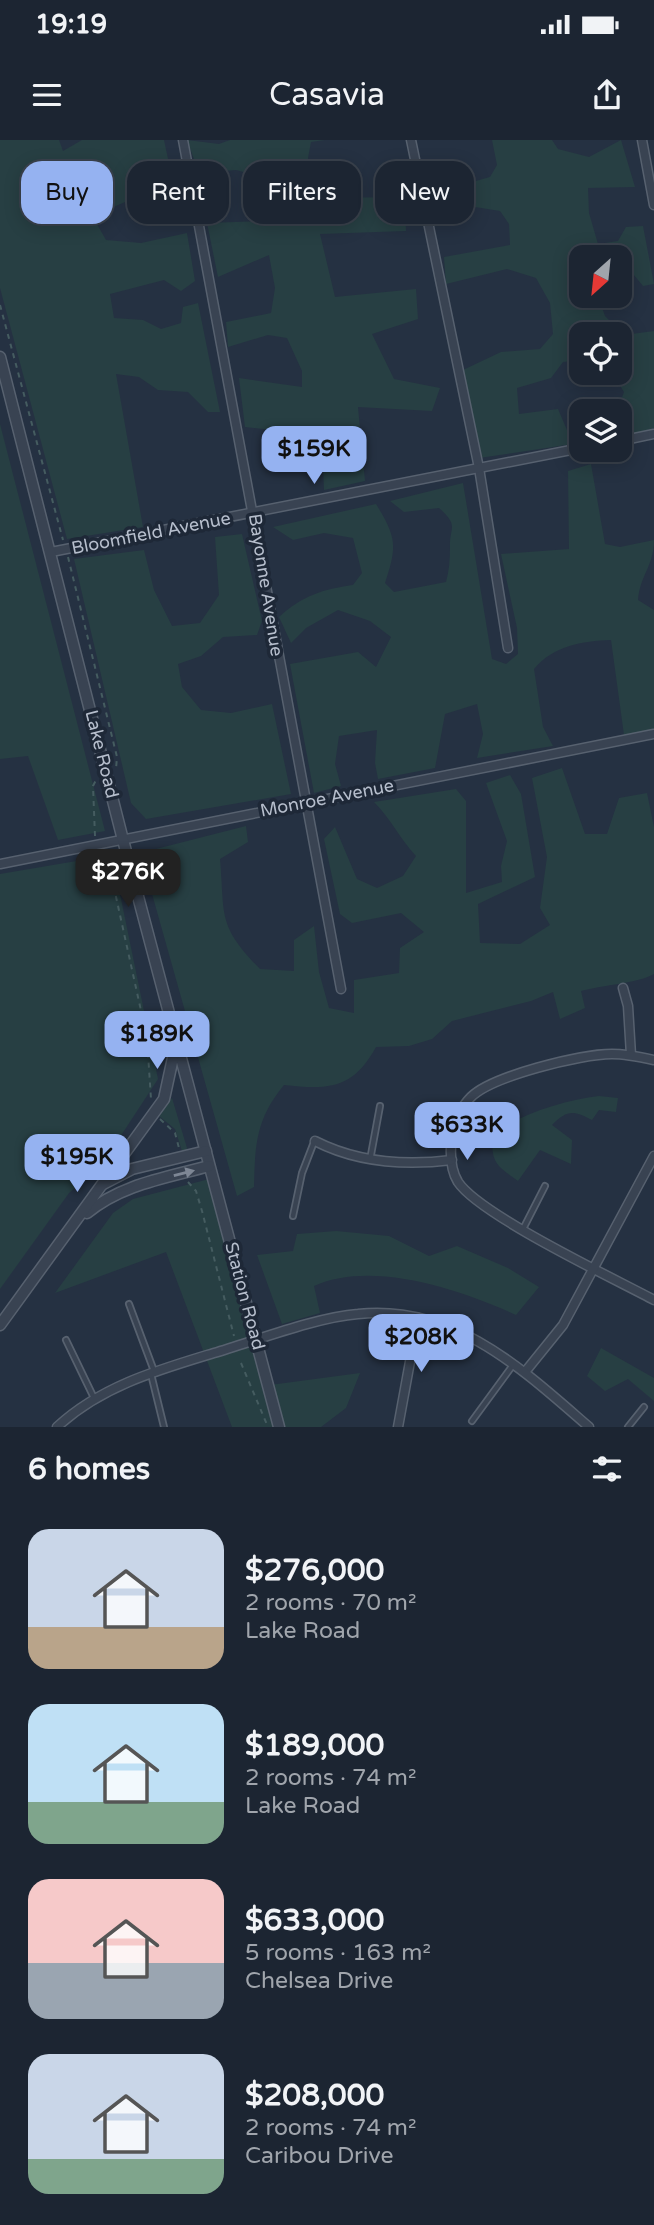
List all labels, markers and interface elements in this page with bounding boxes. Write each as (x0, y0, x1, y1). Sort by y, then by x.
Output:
text: 19:19 (35, 9, 107, 40)
icon: menu (28, 76, 66, 114)
text: Casavia (269, 76, 385, 114)
icon: share (588, 76, 626, 114)
chip: Buy (21, 161, 113, 224)
chip: Rent (127, 161, 229, 224)
chip: Filters (243, 161, 361, 224)
chip: New (375, 161, 474, 224)
north arrow (569, 245, 632, 308)
map controls (569, 245, 632, 462)
button: locate (569, 322, 632, 385)
button: layers (569, 399, 632, 462)
pin: $159K (265, 426, 363, 486)
text: $159K (278, 435, 350, 463)
street label: Bloomfield Avenue (70, 507, 232, 559)
street label: Bayonne Avenue (244, 512, 288, 658)
street label: Lake Road (80, 708, 124, 800)
street label: Monroe Avenue (258, 774, 396, 822)
pin: $276K (79, 850, 177, 909)
text: $276K (92, 858, 164, 886)
pin: $189K (108, 1012, 206, 1071)
text: $189K (121, 1020, 193, 1048)
pin: $633K (418, 1102, 516, 1162)
text: $633K (431, 1111, 503, 1139)
pin: $195K (28, 1135, 126, 1194)
text: $195K (41, 1143, 113, 1171)
one-way arrow (173, 1167, 195, 1178)
street label: Station Road (220, 1240, 270, 1352)
pin: $208K (372, 1314, 470, 1374)
text: $208K (385, 1323, 457, 1351)
icon: filters (588, 1450, 626, 1488)
text: 6 homes (28, 1451, 150, 1488)
text: $276,000 (245, 1552, 384, 1589)
icon: home (84, 1557, 168, 1641)
text: 2 rooms · 70 m² (245, 1589, 416, 1617)
text: Lake Road (245, 1617, 360, 1645)
text: $189,000 (245, 1727, 384, 1764)
icon: home (84, 1732, 168, 1816)
text: 2 rooms · 74 m² (245, 1764, 416, 1792)
text: Lake Road (245, 1792, 360, 1820)
text: $633,000 (245, 1902, 384, 1939)
icon: home (84, 1907, 168, 1991)
text: 5 rooms · 163 m² (245, 1939, 431, 1967)
text: Chelsea Drive (245, 1967, 393, 1995)
text: $208,000 (245, 2077, 384, 2114)
icon: home (84, 2082, 168, 2166)
text: 2 rooms · 74 m² (245, 2114, 416, 2142)
text: Caribou Drive (245, 2142, 394, 2170)

